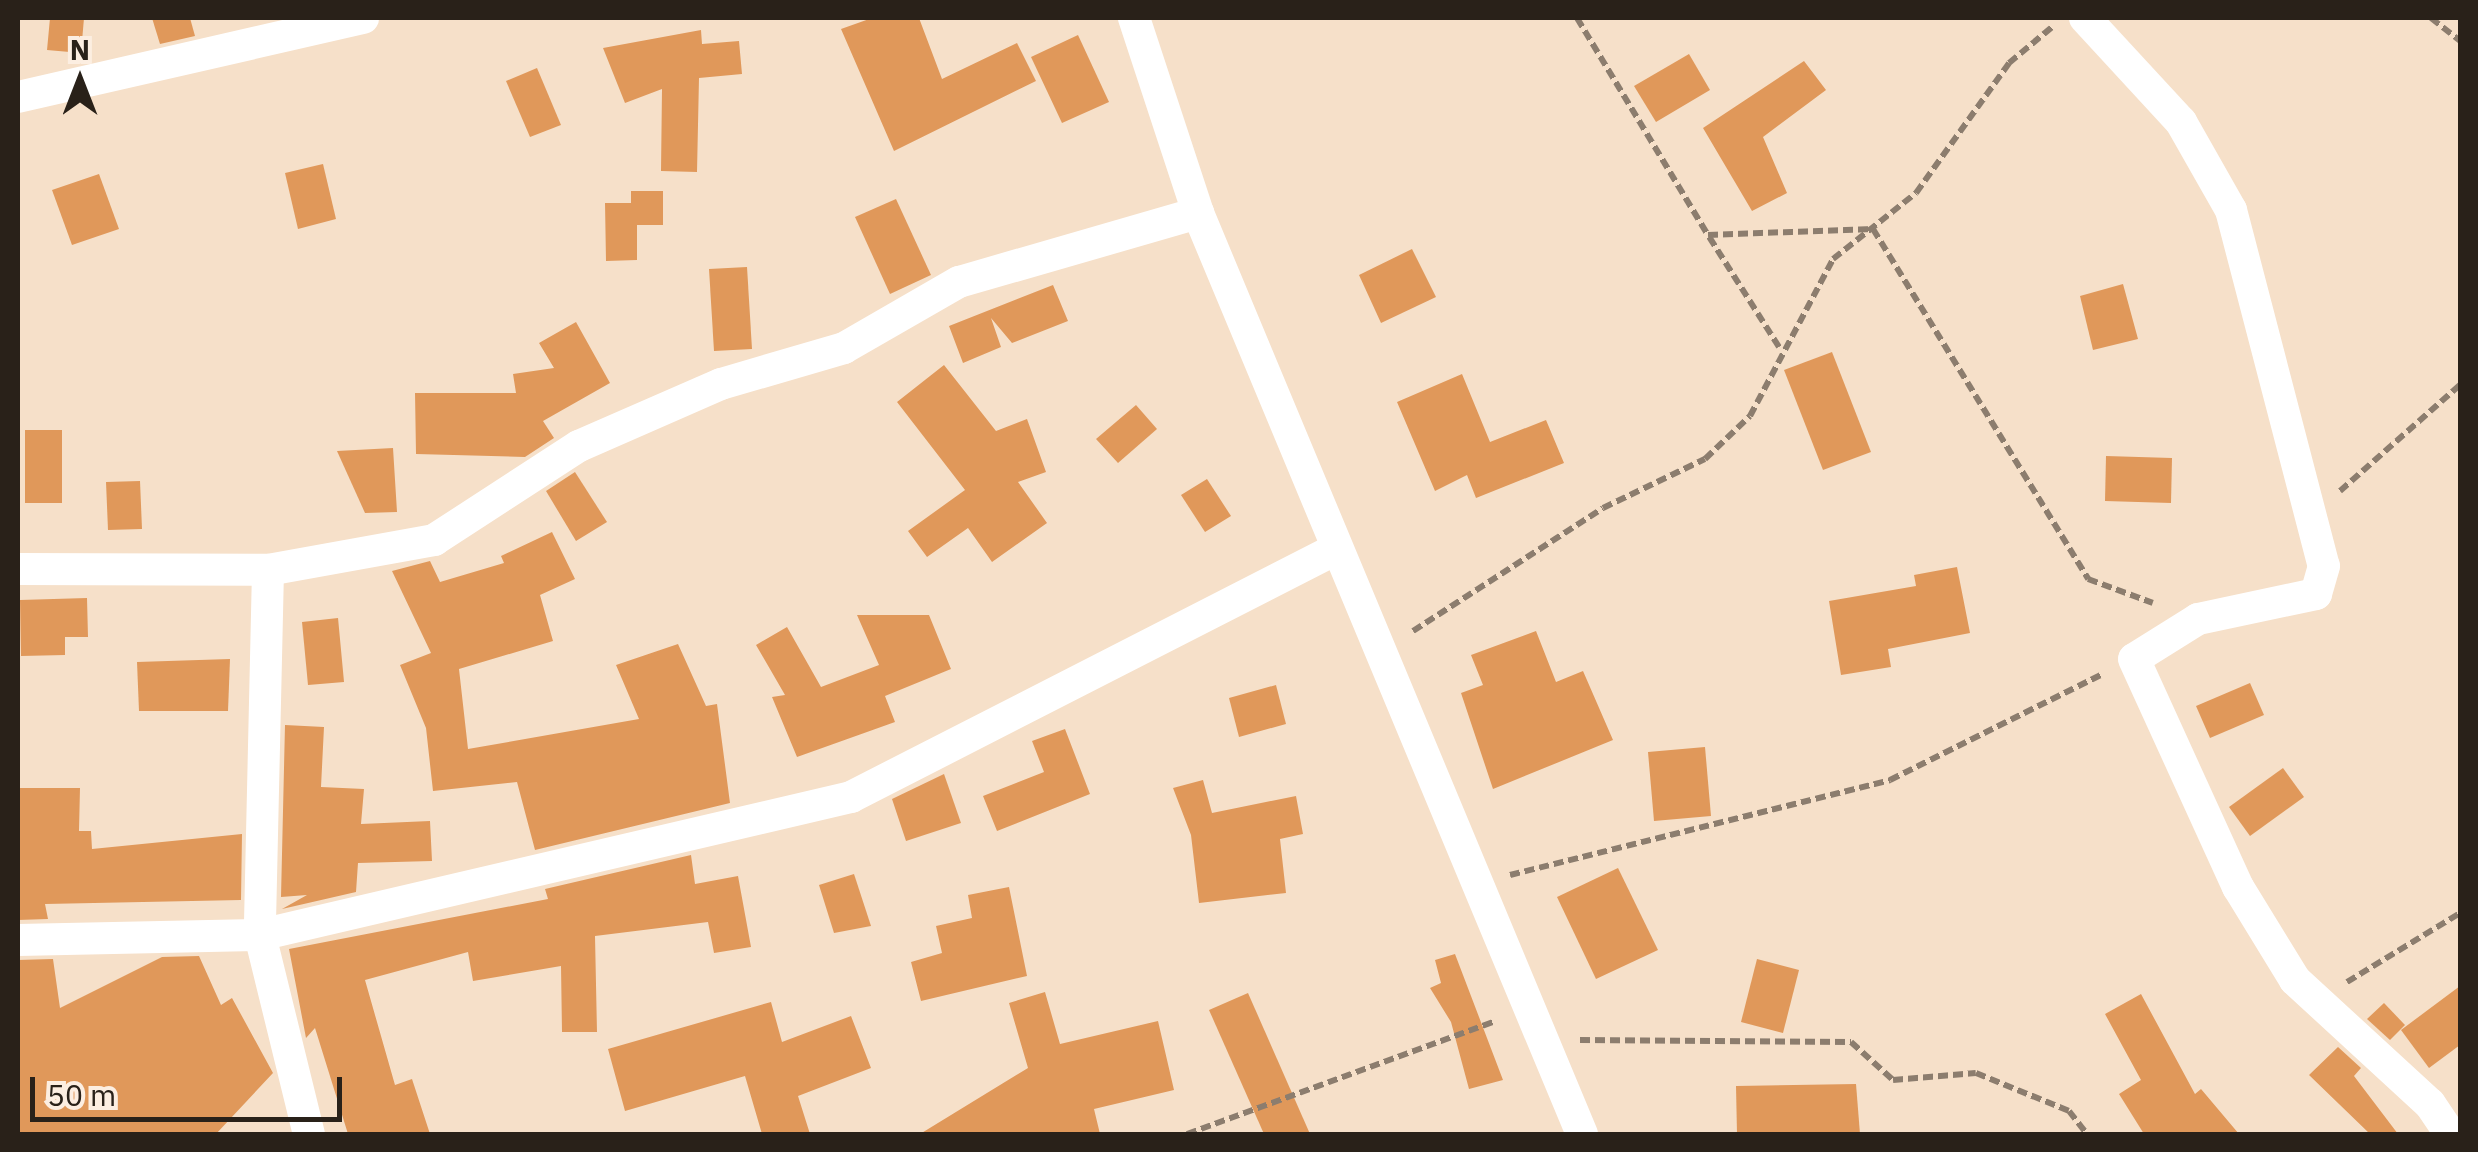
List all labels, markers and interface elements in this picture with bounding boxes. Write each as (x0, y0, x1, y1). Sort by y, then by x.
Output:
north arrow (30, 30, 130, 130)
text: N (70, 31, 90, 68)
scale bar (35, 1057, 348, 1119)
text: 50 m (47, 1075, 116, 1114)

